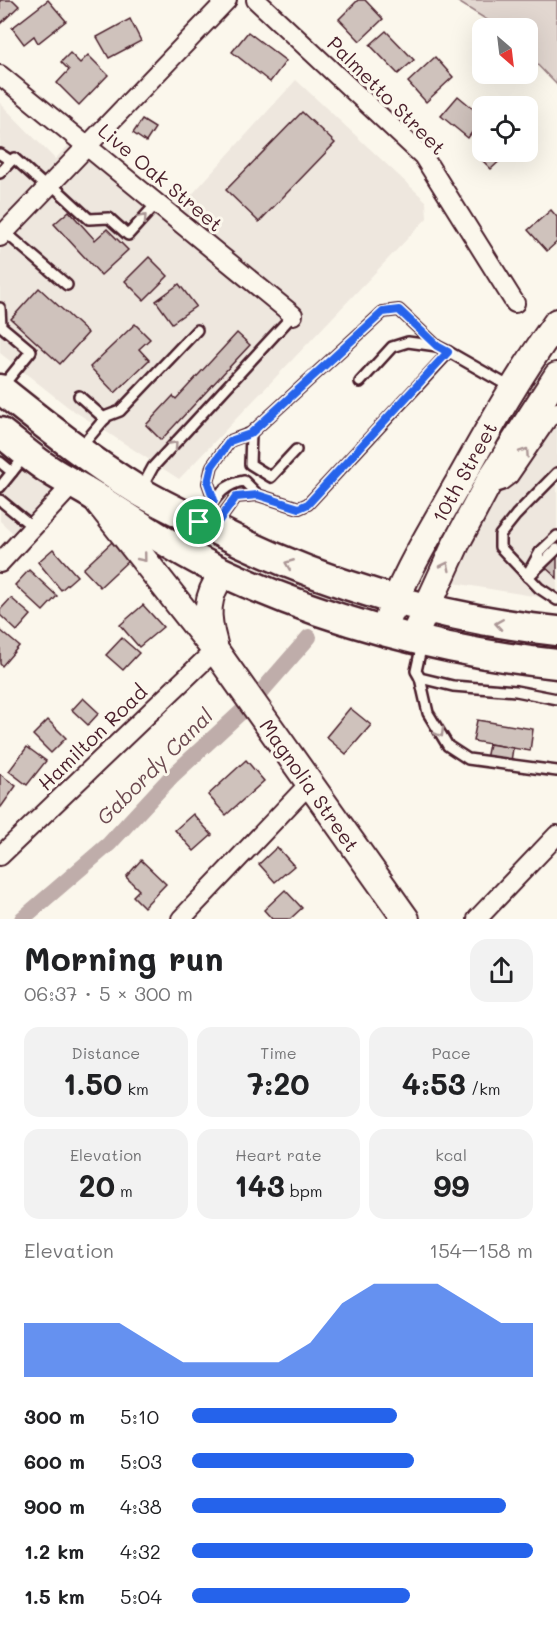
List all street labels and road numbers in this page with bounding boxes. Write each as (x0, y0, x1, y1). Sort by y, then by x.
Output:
street label: Palmetto Street (322, 30, 452, 160)
street label: Live Oak Street (93, 117, 229, 237)
street label: 10th Street (426, 417, 502, 527)
street label: Hamilton Road (32, 678, 152, 796)
street label: Magnolia Street (254, 713, 366, 857)

